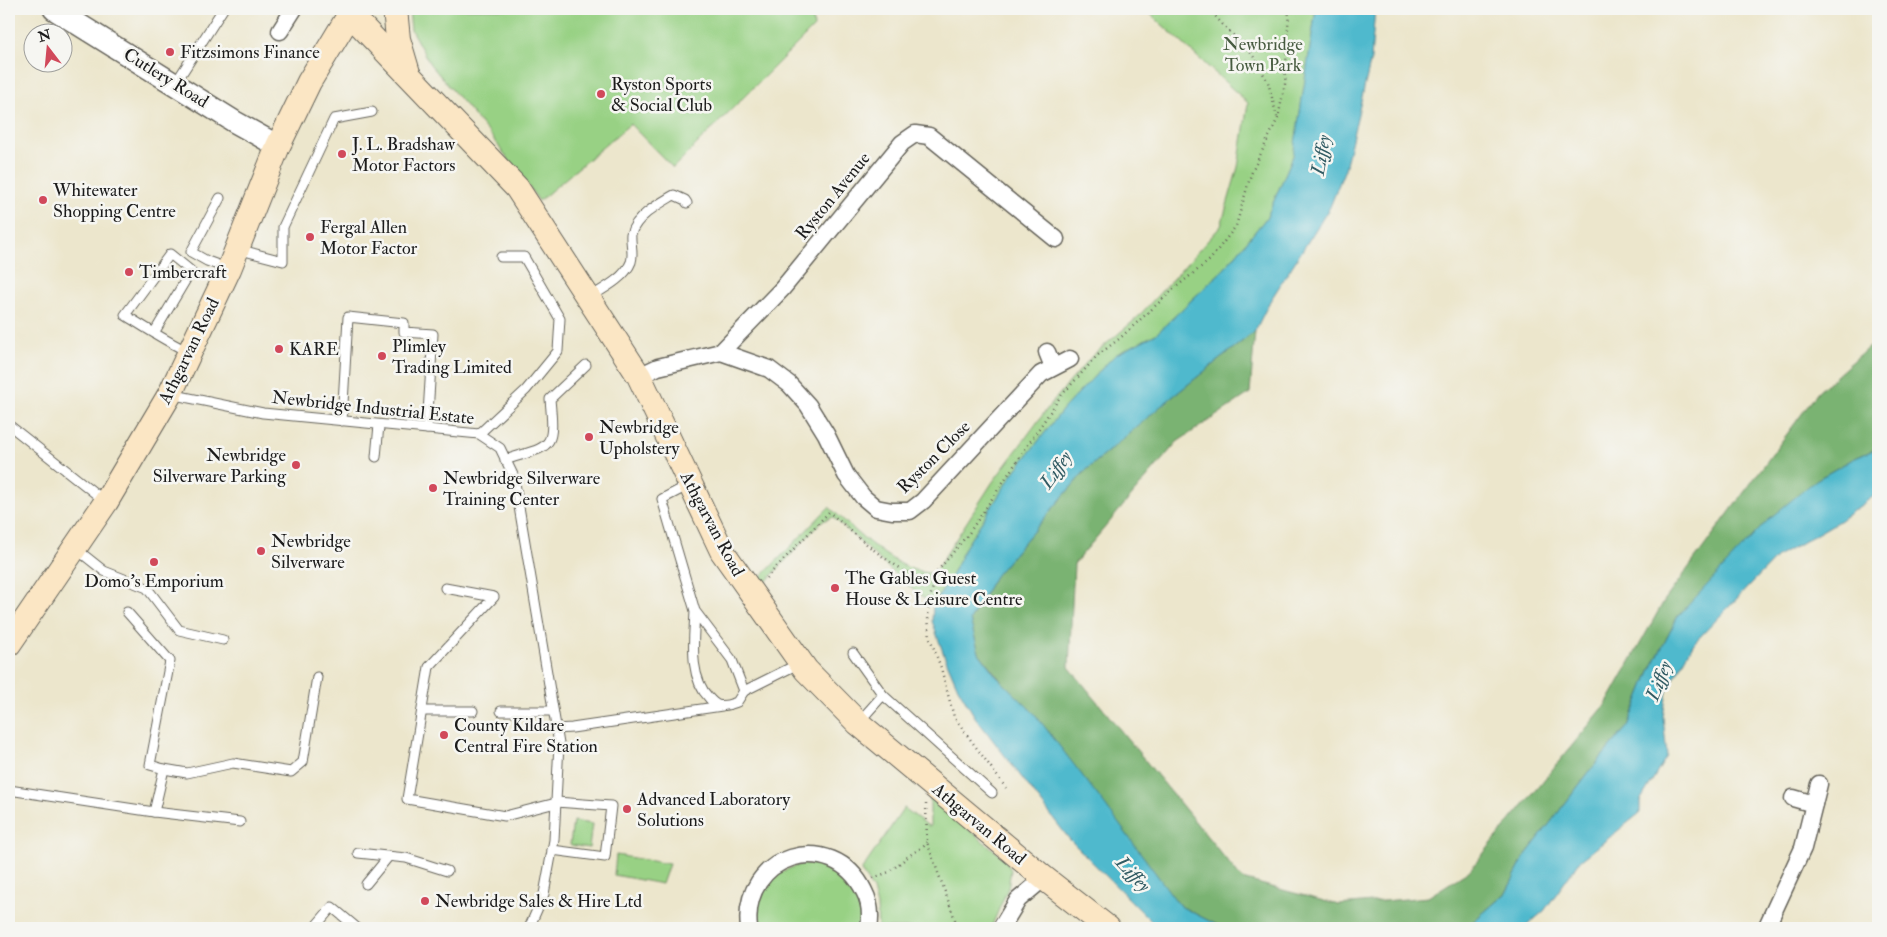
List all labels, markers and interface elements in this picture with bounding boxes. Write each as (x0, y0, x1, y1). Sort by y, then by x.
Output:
north arrow (22, 22, 72, 72)
text: N (35, 26, 53, 46)
park label: Newbridge Town Park (1223, 33, 1303, 77)
place label: Fitzsimons Finance (180, 41, 320, 64)
street label: Cutlery Road (119, 43, 213, 113)
marker: Fitzsimons Finance (164, 46, 176, 58)
place label: Ryston Sports & Social Club (611, 73, 712, 117)
marker: Ryston Sports & Social Club (595, 88, 607, 100)
water label: Liffey (1305, 132, 1336, 178)
place label: J. L. Bradshaw Motor Factors (351, 133, 456, 177)
street label: Ryston Avenue (791, 147, 876, 244)
marker: J. L. Bradshaw Motor Factors (336, 148, 348, 160)
place label: Whitewater Shopping Centre (52, 179, 176, 223)
marker: Whitewater Shopping Centre (37, 194, 49, 206)
place label: Fergal Allen Motor Factor (320, 216, 418, 260)
marker: Fergal Allen Motor Factor (304, 231, 316, 243)
place label: Timbercraft (139, 261, 227, 284)
marker: Timbercraft (123, 266, 135, 278)
street label: Athgarvan Road (153, 294, 225, 409)
place label: Plimley Trading Limited (392, 335, 512, 379)
place label: KARE (289, 338, 339, 361)
marker: KARE (273, 343, 285, 355)
marker: Plimley Trading Limited (376, 350, 388, 362)
street label: Newbridge Industrial Estate (271, 386, 476, 430)
street label: Ryston Close (893, 415, 976, 498)
place label: Newbridge Upholstery (599, 416, 681, 460)
marker: Newbridge Upholstery (583, 431, 595, 443)
place label: Newbridge Silverware Parking (153, 444, 287, 488)
water label: Liffey (1034, 446, 1078, 494)
marker: Newbridge Silverware Parking (290, 459, 302, 471)
place label: Newbridge Silverware Training Center (443, 467, 601, 511)
street label: Athgarvan Road (674, 467, 749, 581)
marker: Newbridge Silverware Training Center (427, 482, 439, 494)
place label: Newbridge Silverware (271, 530, 351, 574)
marker: Newbridge Silverware (255, 545, 267, 557)
marker: Domo’s Emporium (148, 556, 160, 568)
place label: The Gables Guest House & Leisure Centre (845, 567, 1023, 611)
place label: Domo’s Emporium (84, 570, 224, 593)
marker: The Gables Guest House & Leisure Centre (829, 582, 841, 594)
water label: Liffey (1640, 657, 1678, 705)
place label: County Kildare Central Fire Station (454, 714, 598, 758)
marker: County Kildare Central Fire Station (438, 729, 450, 741)
street label: Athgarvan Road (927, 777, 1031, 870)
place label: Advanced Laboratory Solutions (636, 788, 791, 832)
marker: Advanced Laboratory Solutions (621, 803, 633, 815)
water label: Liffey (1110, 850, 1156, 897)
place label: Newbridge Sales & Hire Ltd (435, 890, 642, 913)
marker: Newbridge Sales & Hire Ltd (419, 895, 431, 907)

